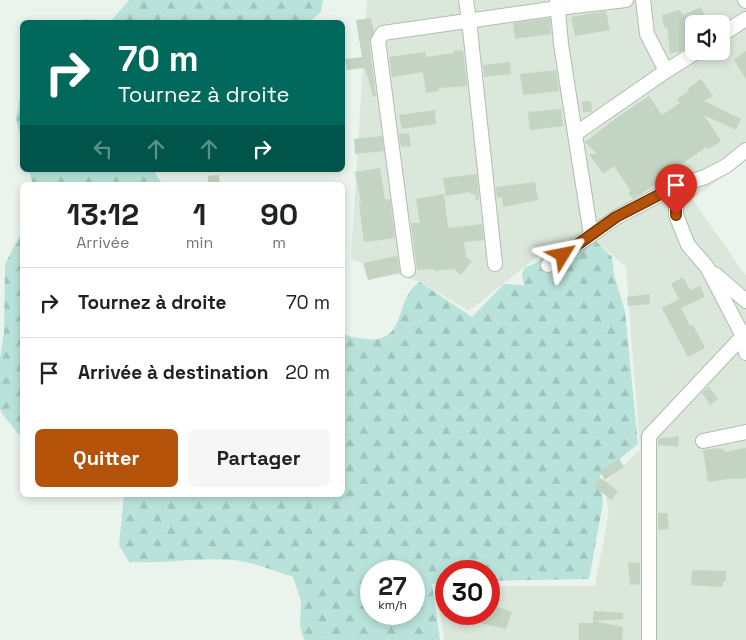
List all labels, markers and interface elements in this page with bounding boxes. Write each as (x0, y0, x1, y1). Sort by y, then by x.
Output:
map controls (685, 15, 730, 60)
button: sound (685, 15, 730, 60)
text: 70 m (118, 37, 199, 81)
icon: right (35, 40, 100, 105)
text: Tournez à droite (118, 80, 289, 108)
icon: left (89, 135, 117, 163)
icon: ahead (142, 135, 170, 163)
icon: ahead (195, 135, 223, 163)
icon: right (248, 135, 276, 163)
pin (655, 164, 697, 215)
icon: arrive (662, 171, 690, 199)
text: 13:12 (67, 195, 139, 234)
text: 1 (193, 195, 206, 234)
text: 90 (260, 195, 298, 234)
position arrow (536, 228, 588, 280)
text: Arrivée (76, 232, 130, 253)
text: min (186, 232, 213, 253)
text: m (272, 232, 286, 253)
icon: right (35, 289, 63, 317)
text: Tournez à droite (78, 290, 227, 315)
text: 70 m (286, 290, 330, 315)
icon: arrive (35, 359, 63, 387)
text: Arrivée à destination (78, 360, 268, 385)
text: 20 m (285, 360, 330, 385)
button: Quitter (35, 429, 178, 487)
button: Partager (188, 429, 330, 487)
speed limit sign: 30 (435, 560, 500, 625)
text: 27 (378, 570, 407, 602)
text: km/h (378, 597, 407, 613)

